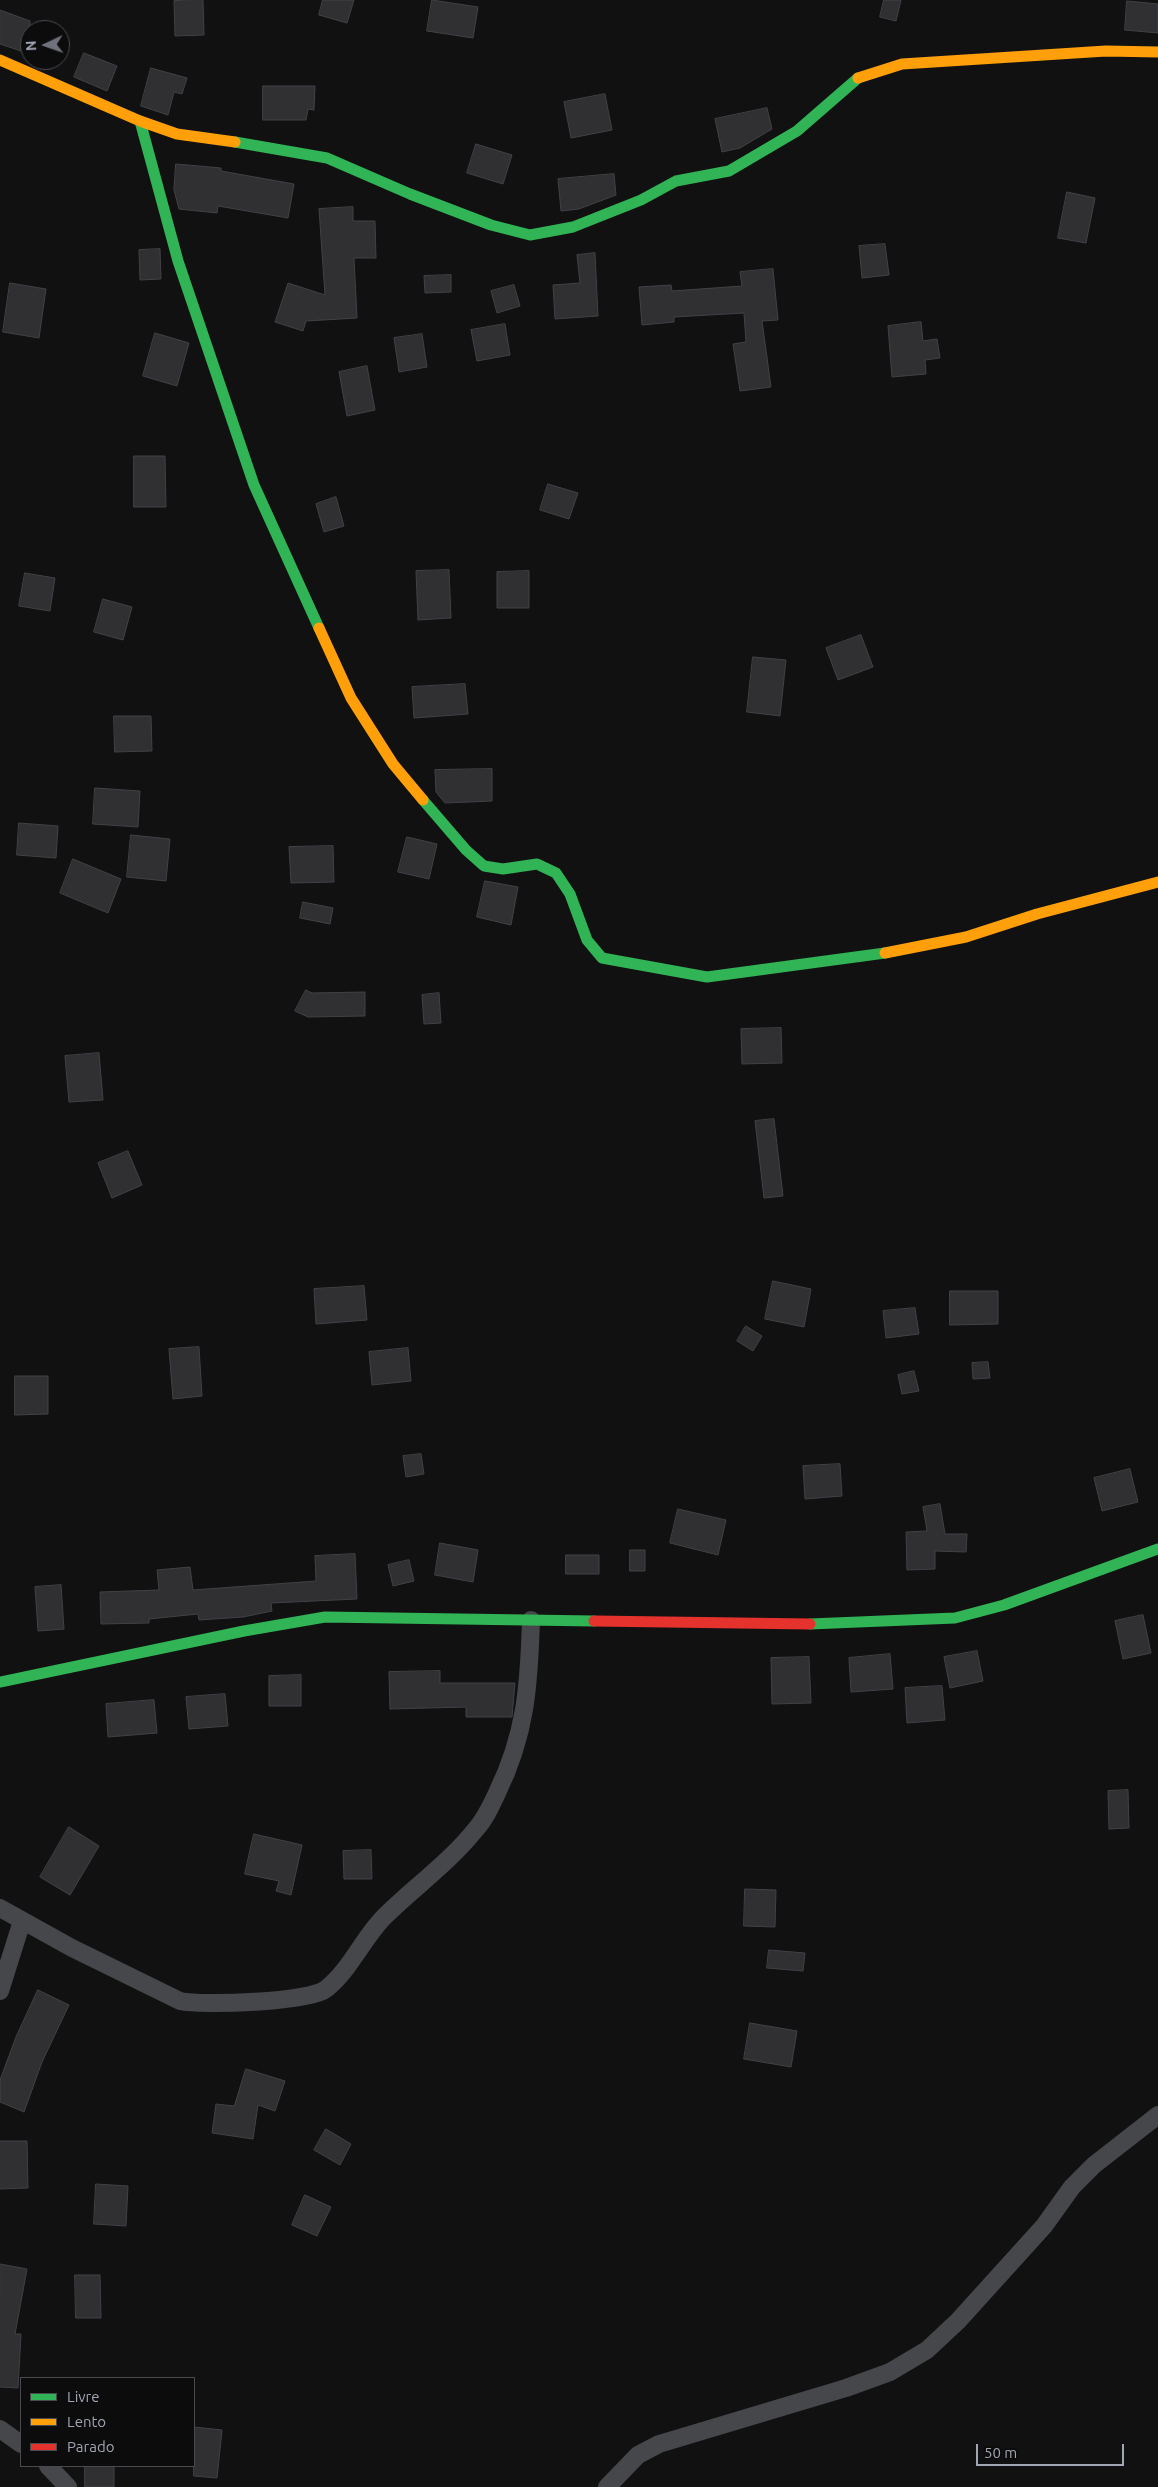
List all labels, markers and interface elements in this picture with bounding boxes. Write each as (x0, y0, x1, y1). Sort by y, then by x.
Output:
north arrow (20, 20, 70, 70)
text: N (23, 40, 39, 51)
legend (20, 2377, 195, 2467)
text: Livre (67, 2388, 100, 2405)
text: Lento (67, 2413, 106, 2430)
scale bar (978, 2434, 1126, 2466)
text: Parado (67, 2438, 114, 2455)
text: 50 m (984, 2444, 1017, 2461)

